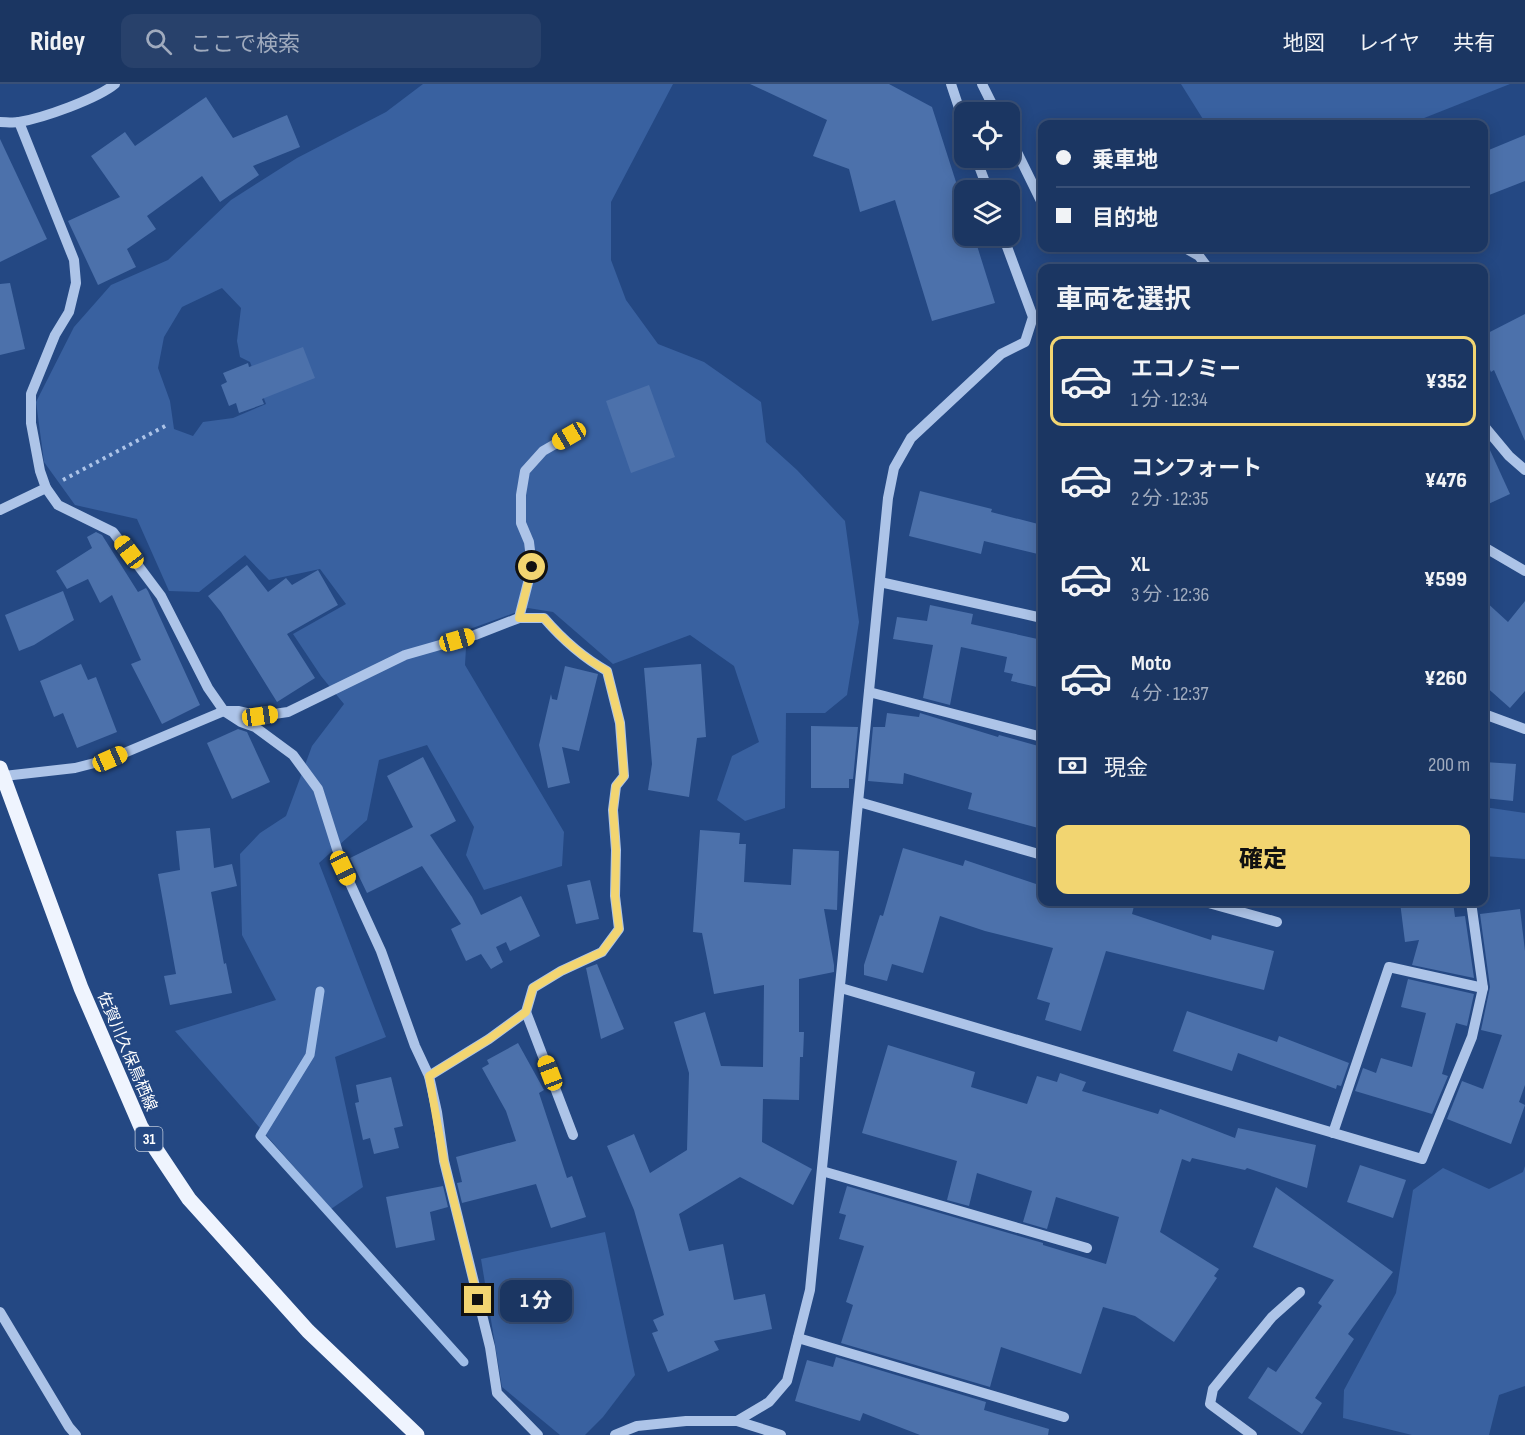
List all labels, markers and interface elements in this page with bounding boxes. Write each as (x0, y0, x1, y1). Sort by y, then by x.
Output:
search box (121, 14, 541, 68)
text: Ridey (30, 25, 85, 58)
icon: search (142, 25, 175, 58)
text: ここで検索 (190, 31, 300, 58)
text: 地図 (1283, 31, 1325, 56)
text: レイヤ (1358, 31, 1420, 56)
text: 共有 (1453, 31, 1495, 56)
map controls (954, 102, 1020, 246)
button: locate (954, 102, 1020, 168)
text: 乗車地 (1092, 147, 1158, 174)
button: layers (954, 180, 1020, 246)
text: 目的地 (1092, 205, 1158, 232)
text: 車両を選択 (1056, 284, 1191, 316)
icon: car (1059, 354, 1113, 408)
text: エコノミー (1131, 356, 1241, 383)
text: ¥352 (1426, 368, 1467, 395)
text: 1 分 · 12:34 (1131, 388, 1208, 412)
car (549, 419, 589, 453)
icon: car (1059, 453, 1113, 507)
text: コンフォート (1131, 455, 1262, 482)
text: ¥476 (1425, 467, 1467, 494)
text: 2 分 · 12:35 (1131, 487, 1208, 511)
car (111, 532, 147, 572)
text: XL (1131, 551, 1150, 578)
icon: car (1059, 552, 1113, 606)
route start (518, 553, 545, 580)
text: ¥599 (1424, 566, 1467, 593)
text: 3 分 · 12:36 (1131, 583, 1209, 607)
car (437, 626, 477, 654)
text: Moto (1131, 650, 1171, 677)
icon: car (1059, 651, 1113, 705)
text: ¥260 (1424, 665, 1467, 692)
text: 4 分 · 12:37 (1131, 682, 1209, 706)
car (241, 705, 279, 727)
car (90, 743, 130, 775)
icon: cash (1056, 749, 1089, 782)
text: 200 m (1428, 753, 1470, 777)
text: 現金 (1104, 755, 1148, 782)
button: 確定 (1056, 825, 1470, 894)
car (327, 848, 359, 888)
street label: 佐賀川久保鳥栖線 (93, 989, 160, 1114)
car (535, 1053, 565, 1093)
road number: 31 (136, 1127, 162, 1151)
callout: 1 分 (499, 1279, 571, 1321)
route end (464, 1286, 491, 1313)
text: 1 分 (520, 1289, 552, 1313)

